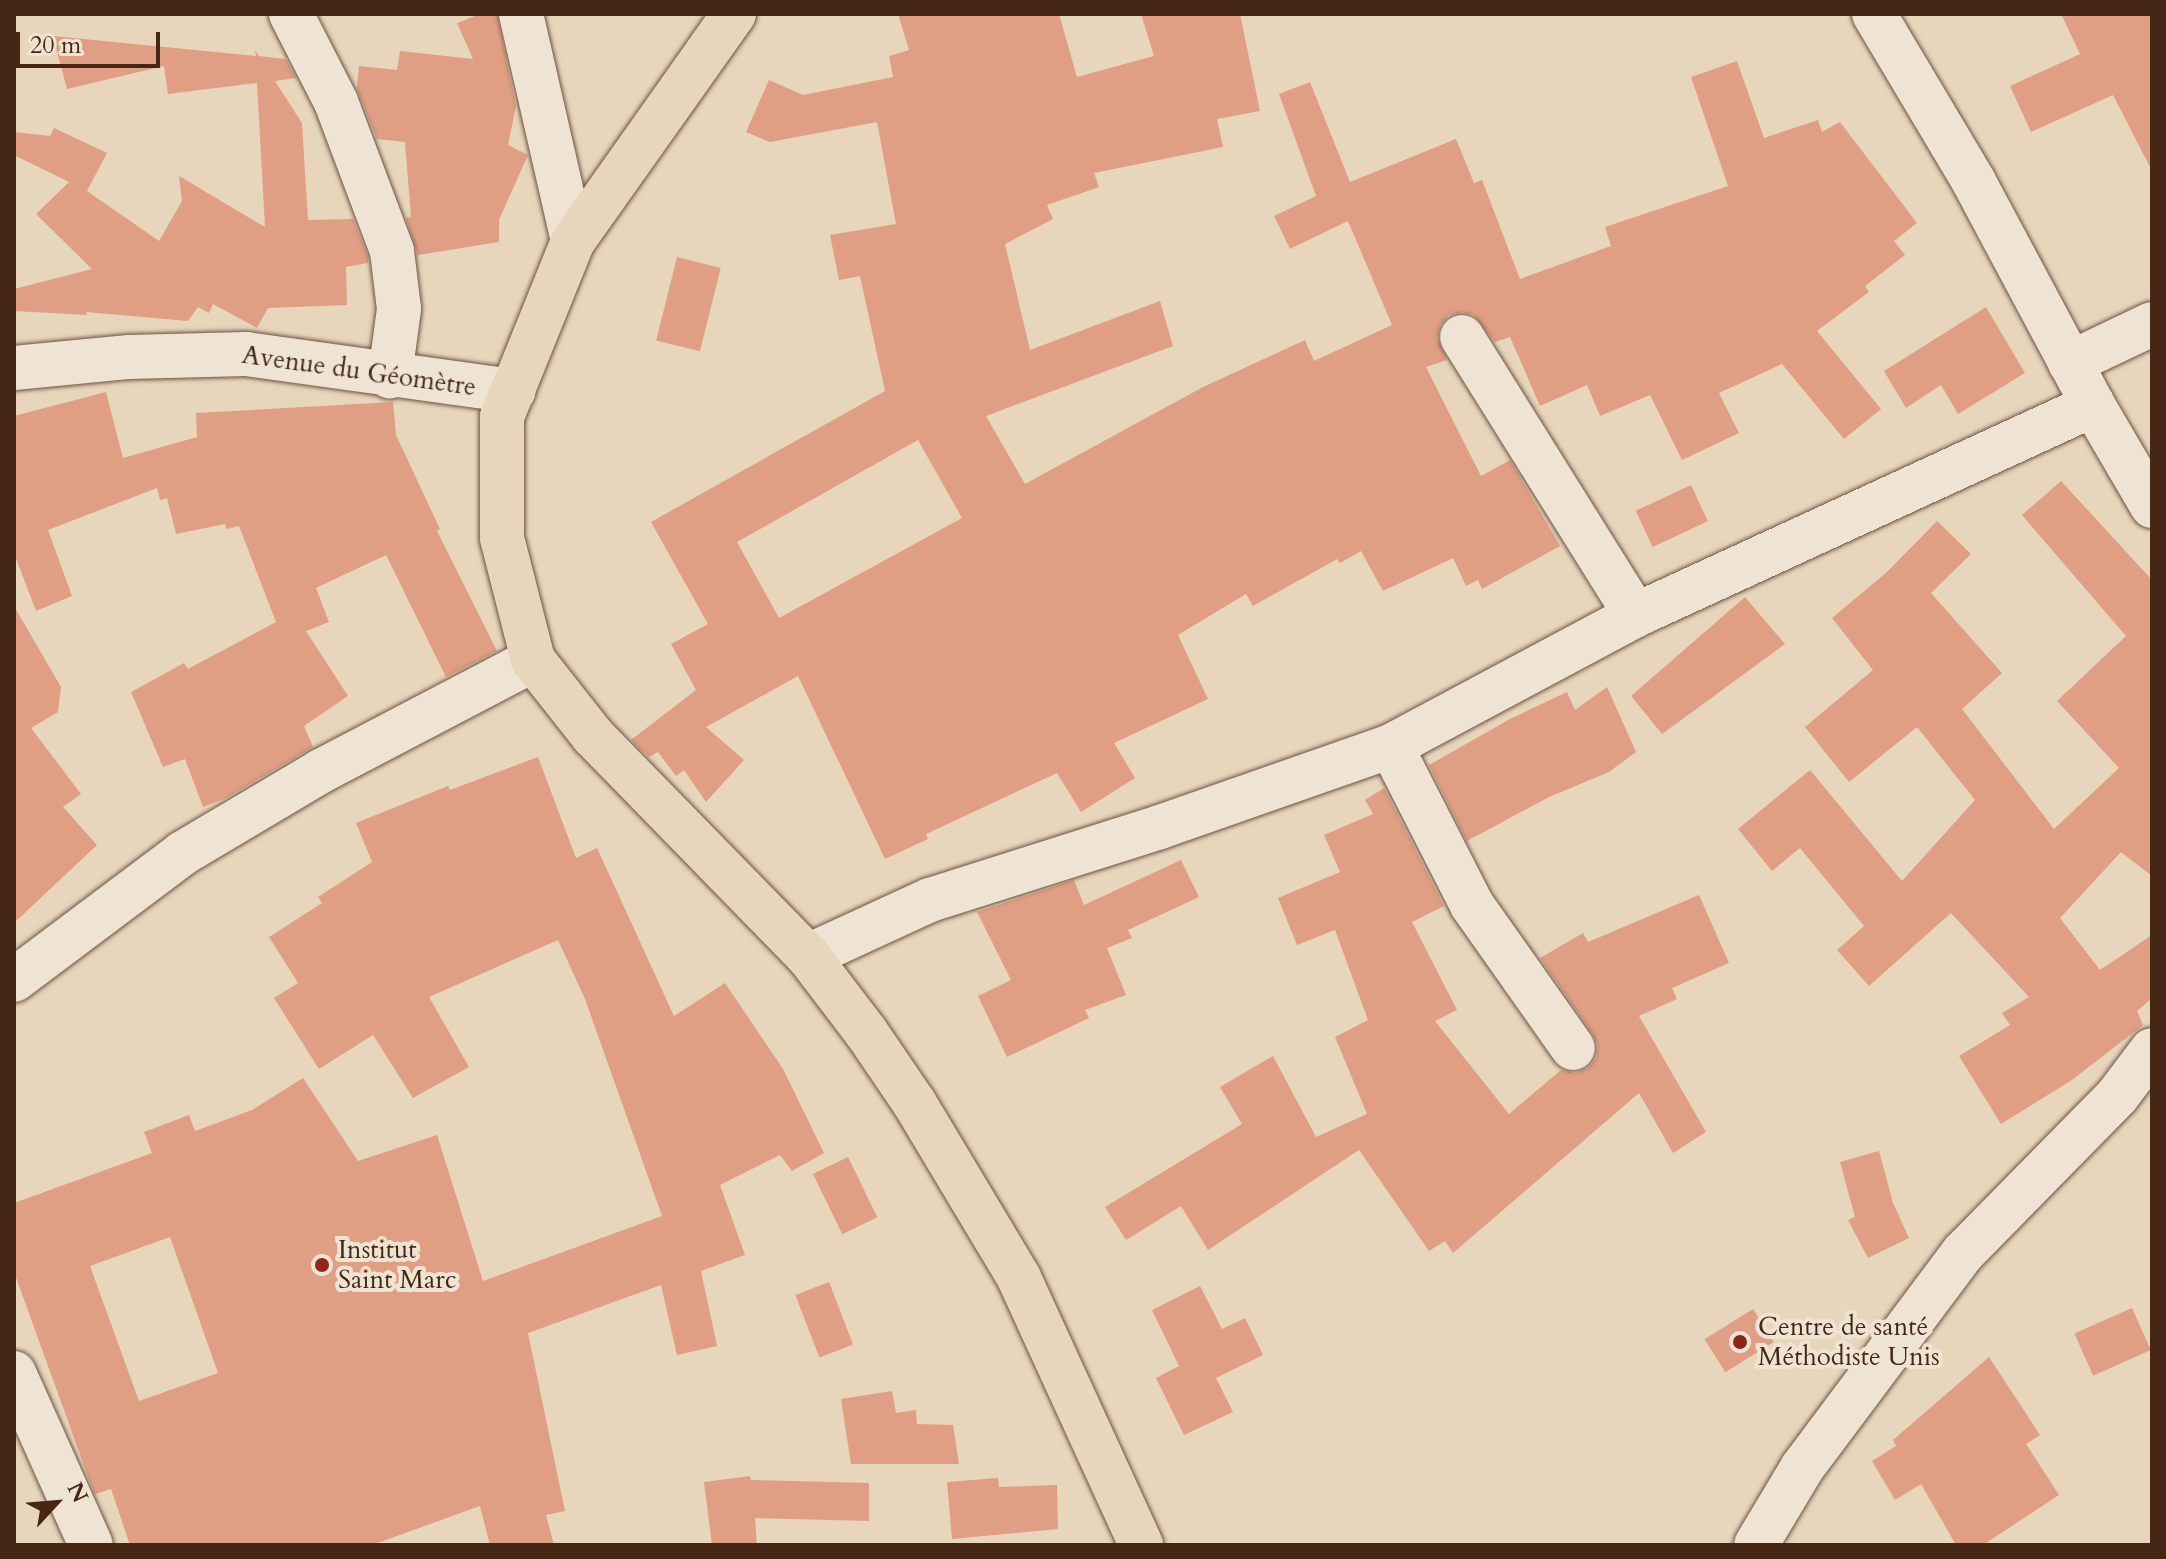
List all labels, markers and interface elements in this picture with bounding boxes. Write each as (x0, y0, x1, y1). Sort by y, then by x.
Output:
scale bar (20, 16, 164, 66)
text: 20 m (30, 29, 81, 62)
street label: Avenue du Géomètre (240, 339, 478, 403)
place label: Institut Saint Marc (338, 1234, 457, 1296)
marker: Institut Saint Marc (313, 1256, 331, 1274)
place label: Centre de santé Méthodiste Unis (1758, 1311, 1940, 1372)
marker: Centre de santé Méthodiste Unis (1729, 1331, 1751, 1353)
north arrow (16, 1463, 96, 1543)
text: N (60, 1477, 95, 1508)

